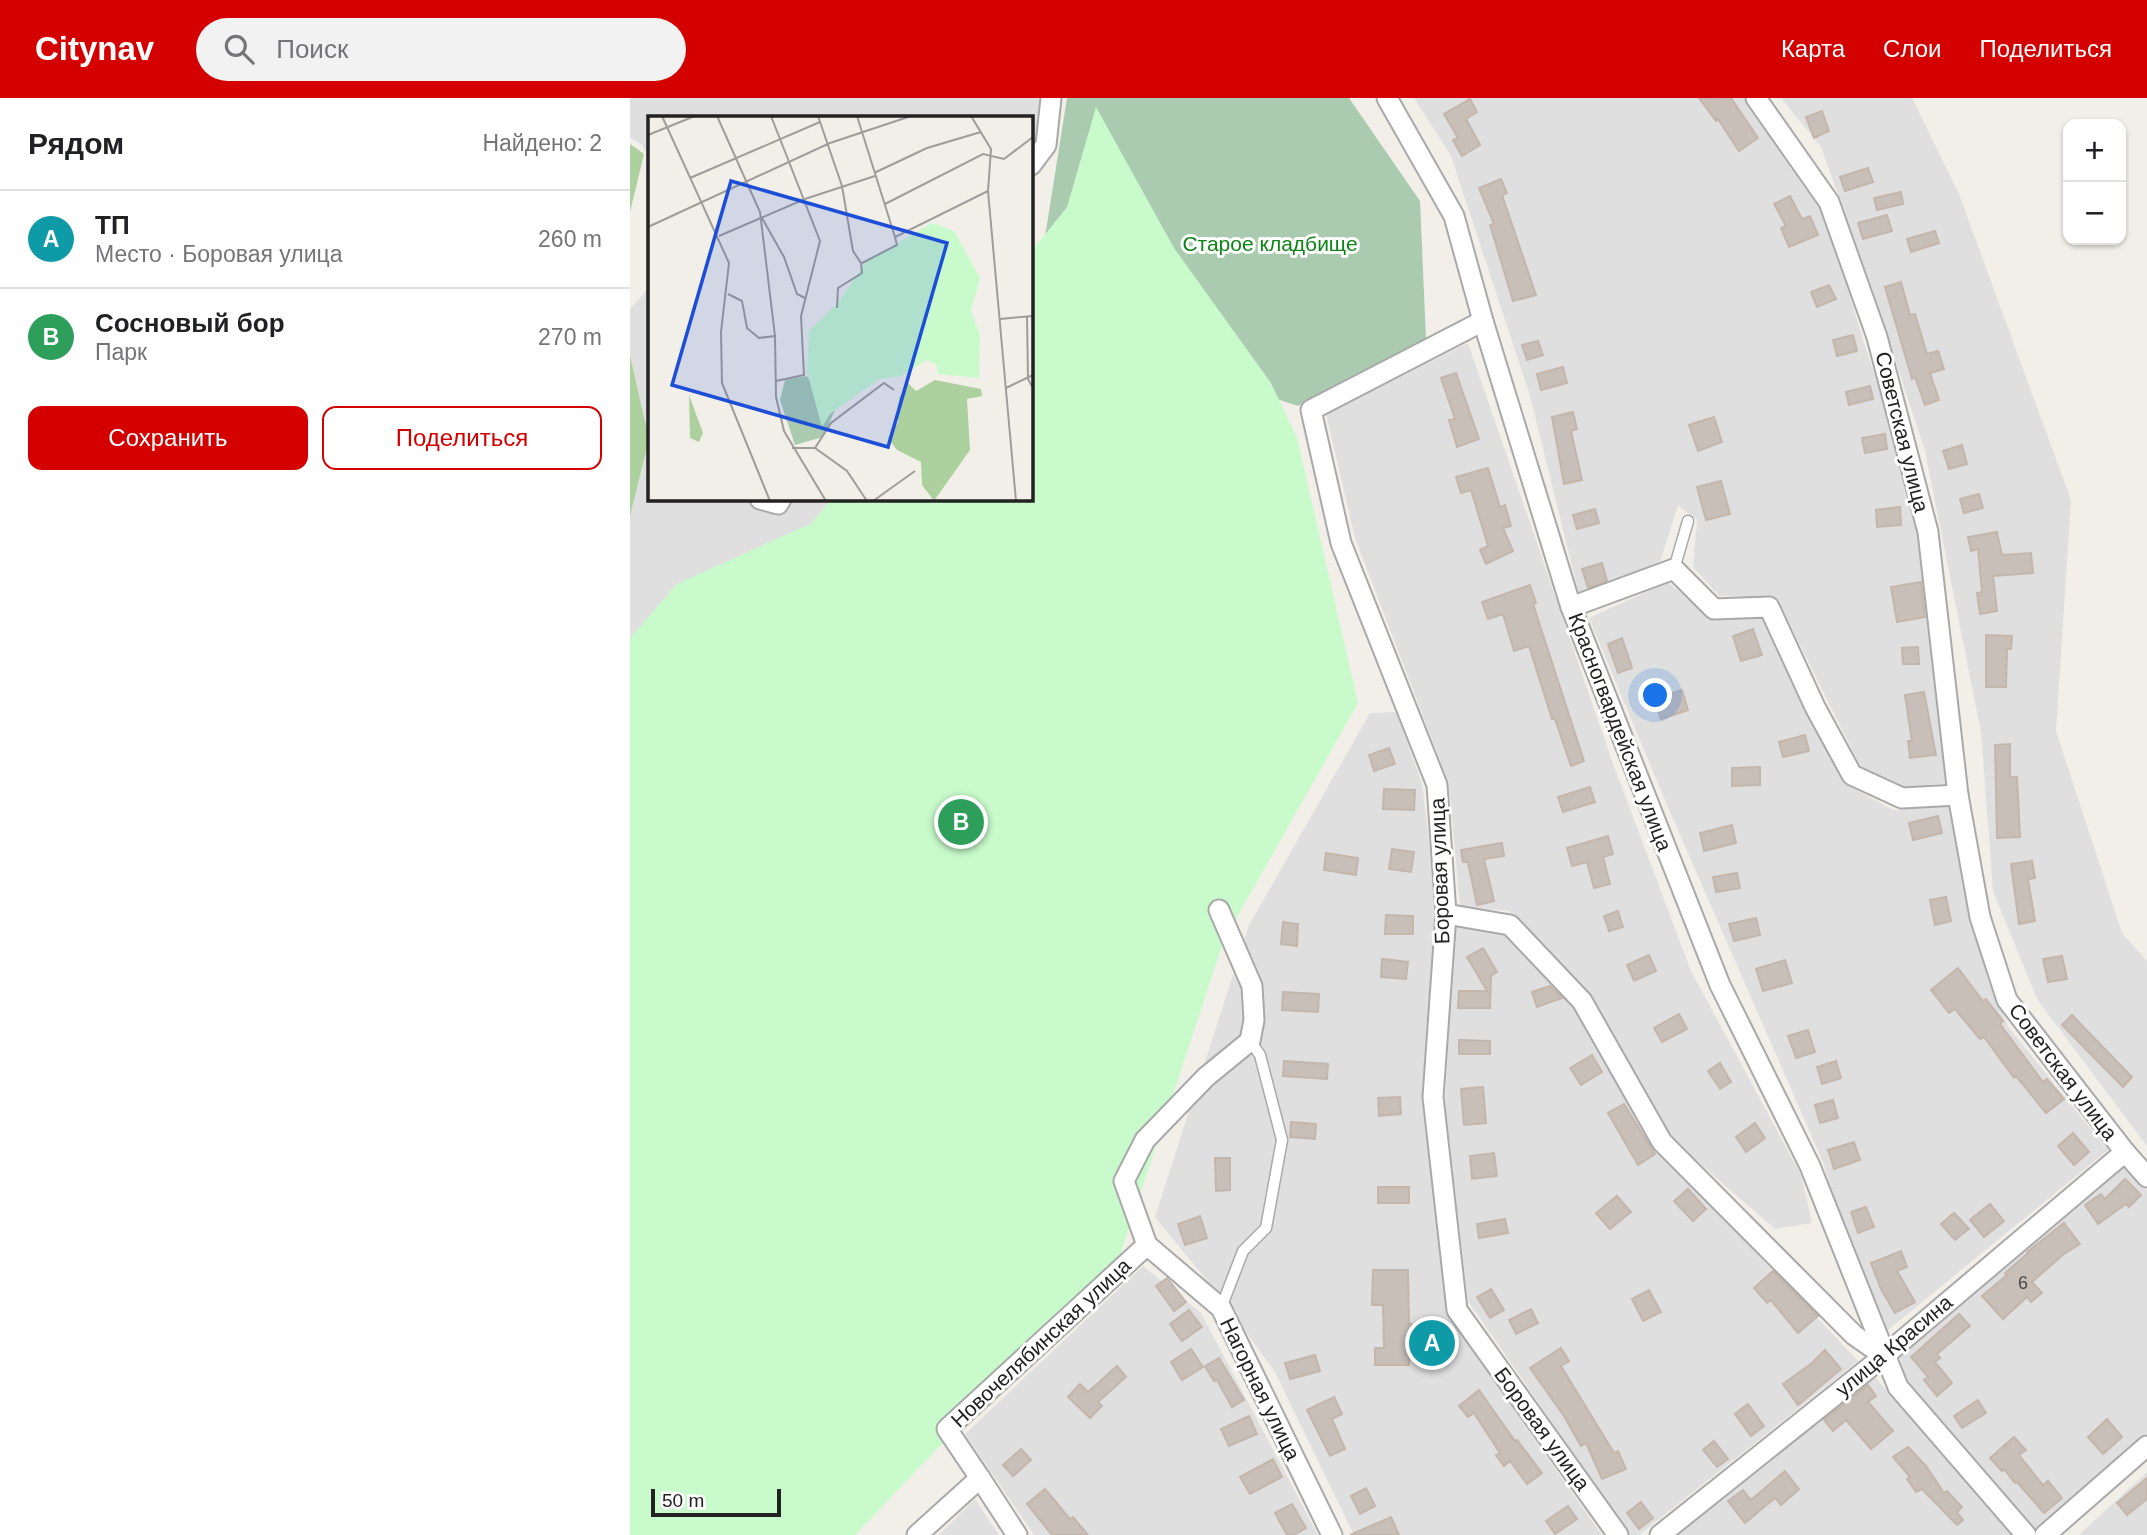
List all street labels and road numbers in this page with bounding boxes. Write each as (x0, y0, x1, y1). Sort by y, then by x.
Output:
street label: Советская улица (1871, 349, 1934, 515)
street label: Красногвардейская улица (1564, 609, 1677, 854)
street label: Боровая улица (1425, 797, 1454, 945)
street label: Советская улица (2005, 999, 2122, 1145)
street label: Новочелябинская улица (946, 1253, 1135, 1432)
street label: улица Красина (1831, 1290, 1957, 1401)
street label: Нагорная улица (1216, 1314, 1305, 1464)
street label: Боровая улица (1490, 1363, 1595, 1495)

